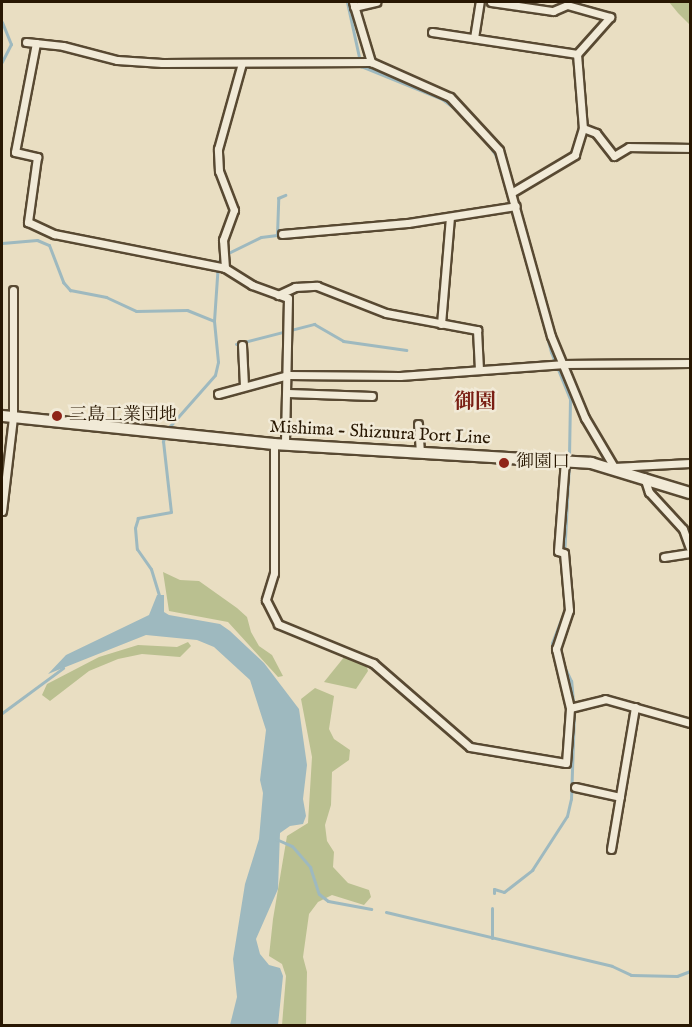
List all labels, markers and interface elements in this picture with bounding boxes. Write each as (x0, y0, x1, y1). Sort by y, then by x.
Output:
district label: 御園 (454, 390, 496, 416)
place label: 三島工業団地 (69, 405, 177, 427)
marker: 三島工業団地 (50, 409, 64, 423)
street label: Mishima - Shizuura Port Line (269, 417, 491, 451)
place label: 御園口 (516, 452, 570, 474)
marker: 御園口 (497, 456, 511, 470)

